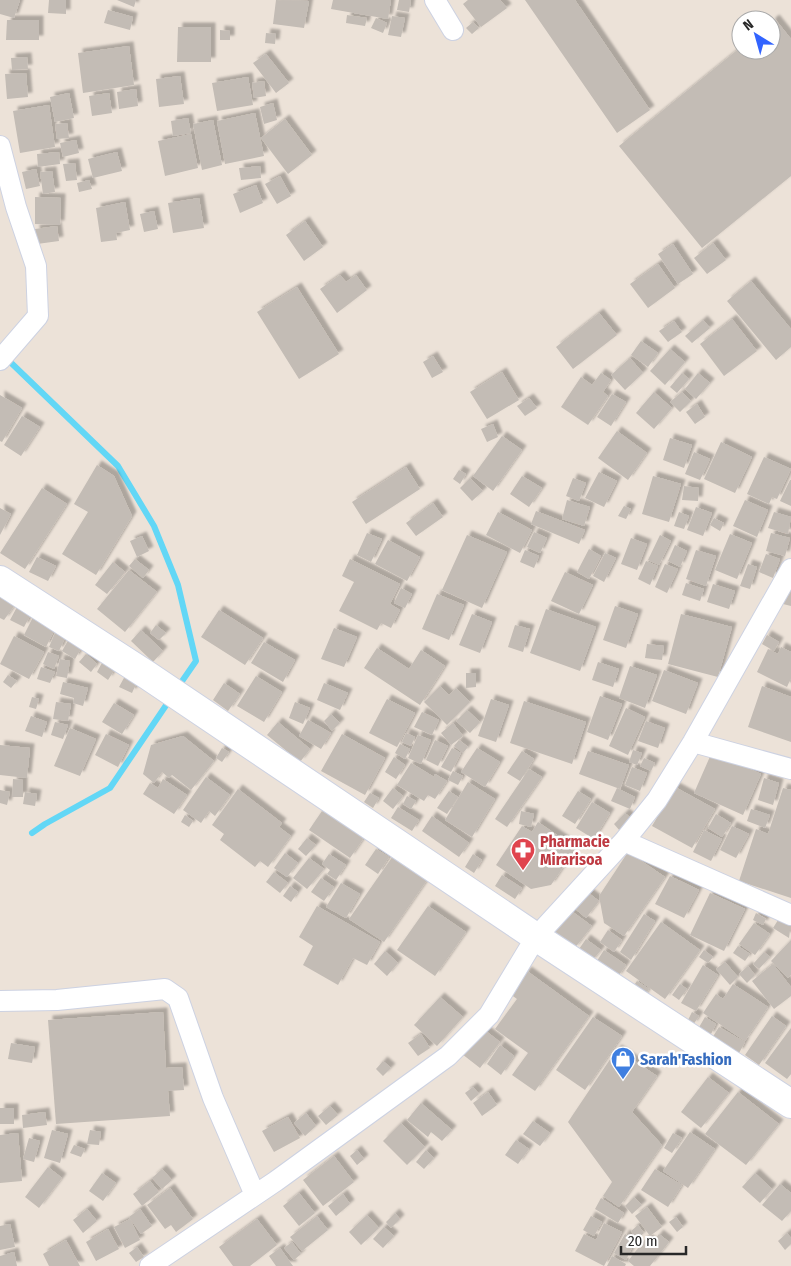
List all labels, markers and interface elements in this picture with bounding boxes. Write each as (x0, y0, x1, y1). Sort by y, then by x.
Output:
north arrow (731, 10, 781, 60)
text: N (740, 16, 757, 34)
place label: Pharmacie Mirarisoa (540, 832, 610, 869)
pharmacy icon: Pharmacie Mirarisoa (510, 837, 536, 871)
shop icon: Sarah'Fashion (610, 1046, 636, 1080)
place label: Sarah'Fashion (640, 1050, 732, 1069)
scale bar (621, 1224, 686, 1256)
text: 20 m (628, 1232, 658, 1250)

